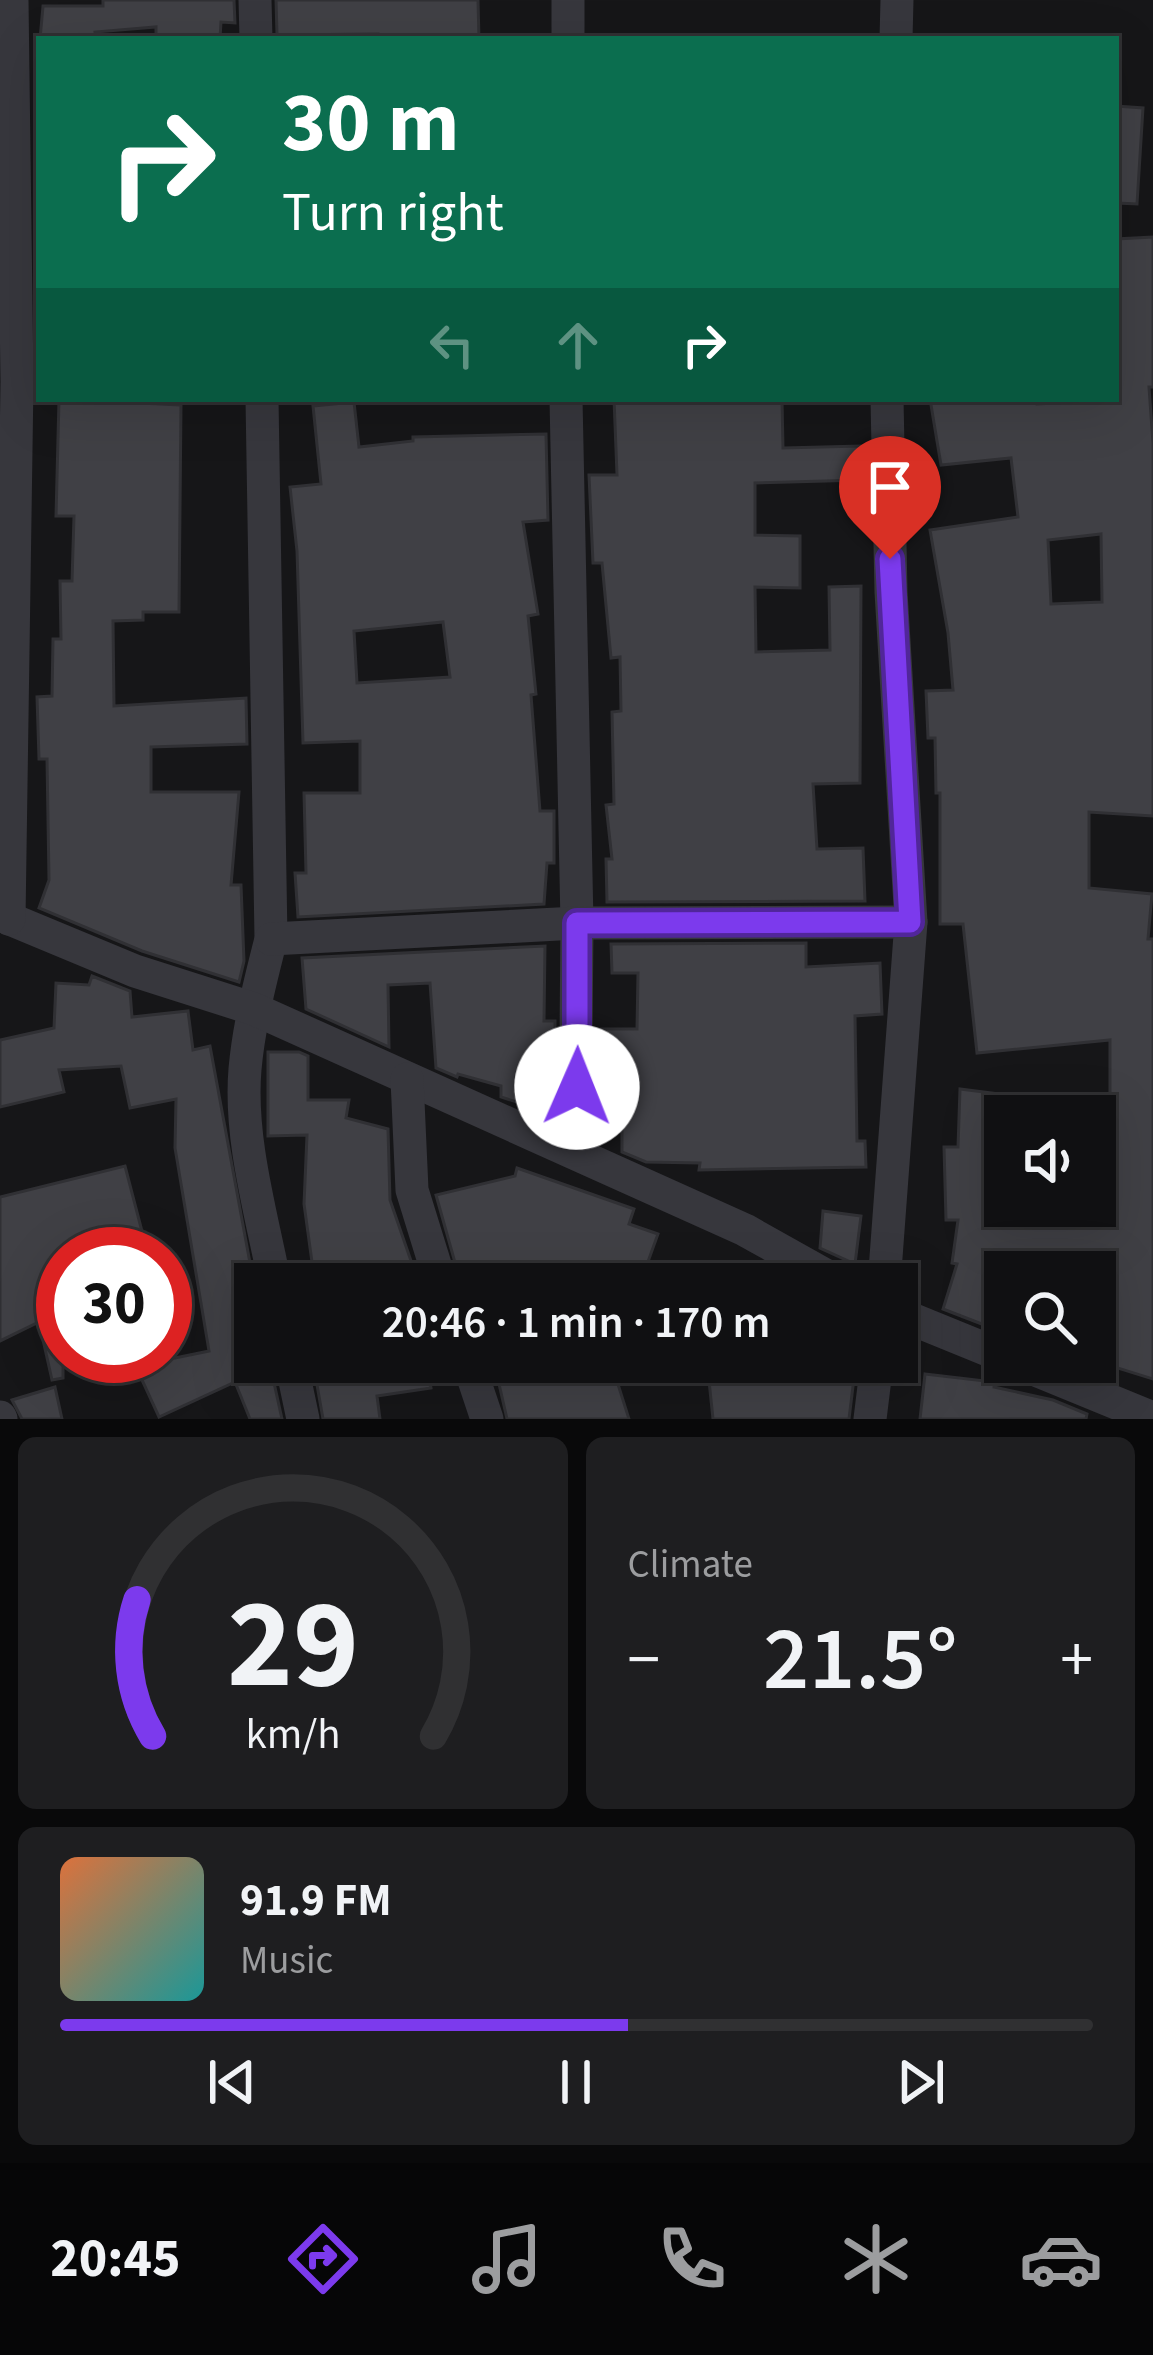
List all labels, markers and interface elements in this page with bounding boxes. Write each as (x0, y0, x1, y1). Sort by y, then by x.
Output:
text: 30 m (282, 64, 460, 184)
icon: right (84, 84, 240, 240)
text: Turn right (282, 175, 504, 252)
icon: left (419, 312, 485, 378)
icon: ahead (545, 312, 611, 378)
icon: right (671, 312, 737, 378)
pin (839, 436, 941, 559)
icon: arrive (857, 454, 923, 520)
position arrow (514, 1024, 640, 1150)
map controls (984, 1095, 1116, 1383)
button: sound (984, 1095, 1116, 1227)
speed limit sign: 30 (36, 1227, 192, 1383)
button: search (984, 1251, 1116, 1383)
text: 20:46 · 1 min · 170 m (382, 1291, 770, 1355)
text: Climate (628, 1537, 753, 1593)
text: 29 (227, 1557, 359, 1735)
text: 21.5° (763, 1596, 958, 1724)
text: − (628, 1613, 660, 1707)
text: + (1060, 1613, 1093, 1707)
text: km/h (245, 1704, 340, 1765)
text: 91.9 FM (240, 1869, 392, 1933)
text: Music (240, 1933, 333, 1989)
icon: previous (199, 2049, 265, 2115)
icon: pause (543, 2049, 609, 2115)
icon: next (888, 2049, 954, 2115)
icon: directions (281, 2217, 365, 2301)
icon: music (465, 2217, 549, 2301)
icon: phone (650, 2217, 734, 2301)
icon: climate (834, 2217, 918, 2301)
icon: car (1019, 2217, 1103, 2301)
text: 20:45 (50, 2221, 180, 2298)

